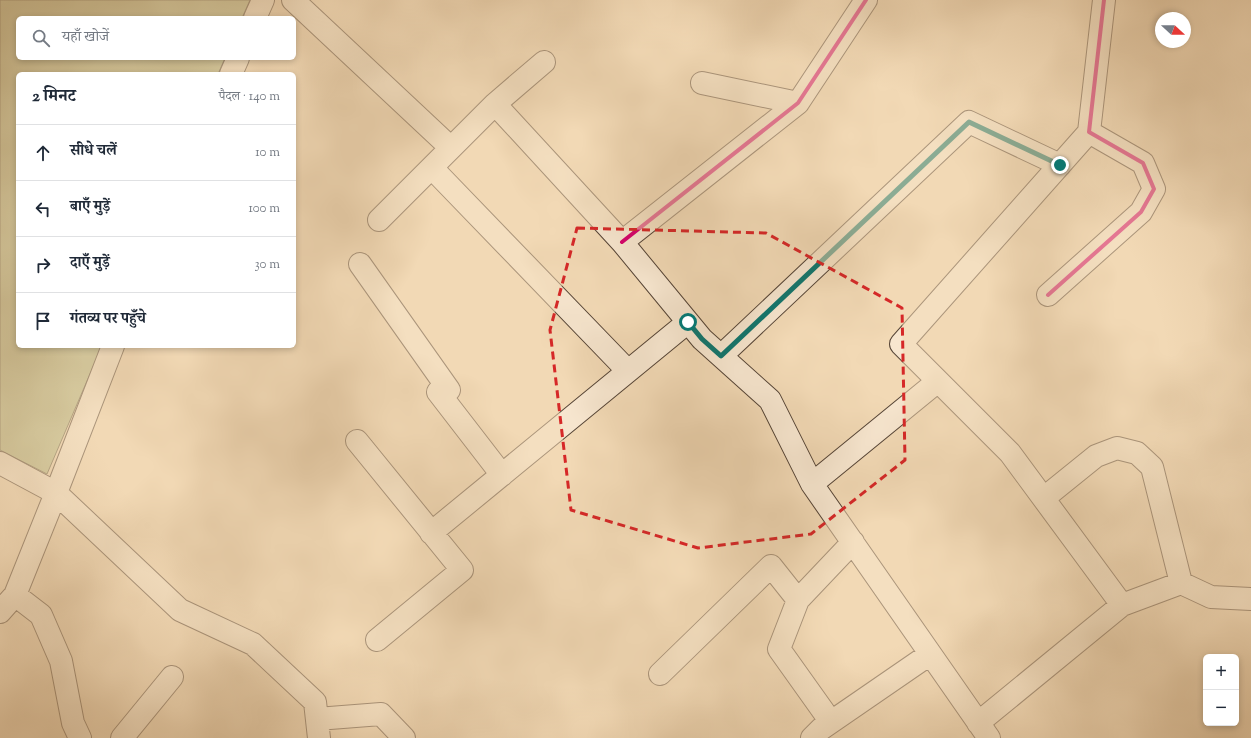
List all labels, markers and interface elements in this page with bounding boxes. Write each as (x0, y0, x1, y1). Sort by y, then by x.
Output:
north arrow (1155, 12, 1191, 48)
search box (16, 16, 296, 60)
icon: search (30, 27, 52, 49)
text: यहाँ खोजें (62, 27, 109, 48)
text: 2 मिनट (32, 85, 76, 109)
text: पैदल · 140 m (219, 88, 280, 106)
text: सीधे चलें (70, 141, 117, 162)
icon: ahead (32, 142, 54, 164)
text: 10 m (255, 144, 280, 162)
route end (1051, 156, 1069, 174)
text: बाएँ मुड़ें (70, 197, 110, 218)
icon: left (32, 198, 54, 220)
text: 100 m (248, 200, 280, 218)
text: दाएँ मुड़ें (70, 253, 110, 274)
icon: right (32, 254, 54, 276)
text: 30 m (254, 256, 280, 274)
text: गंतव्य पर पहुँचे (70, 309, 146, 330)
icon: arrive (32, 310, 54, 332)
route start (679, 313, 697, 331)
map controls (1203, 654, 1239, 726)
button: + (1203, 654, 1239, 690)
button: − (1203, 690, 1239, 726)

